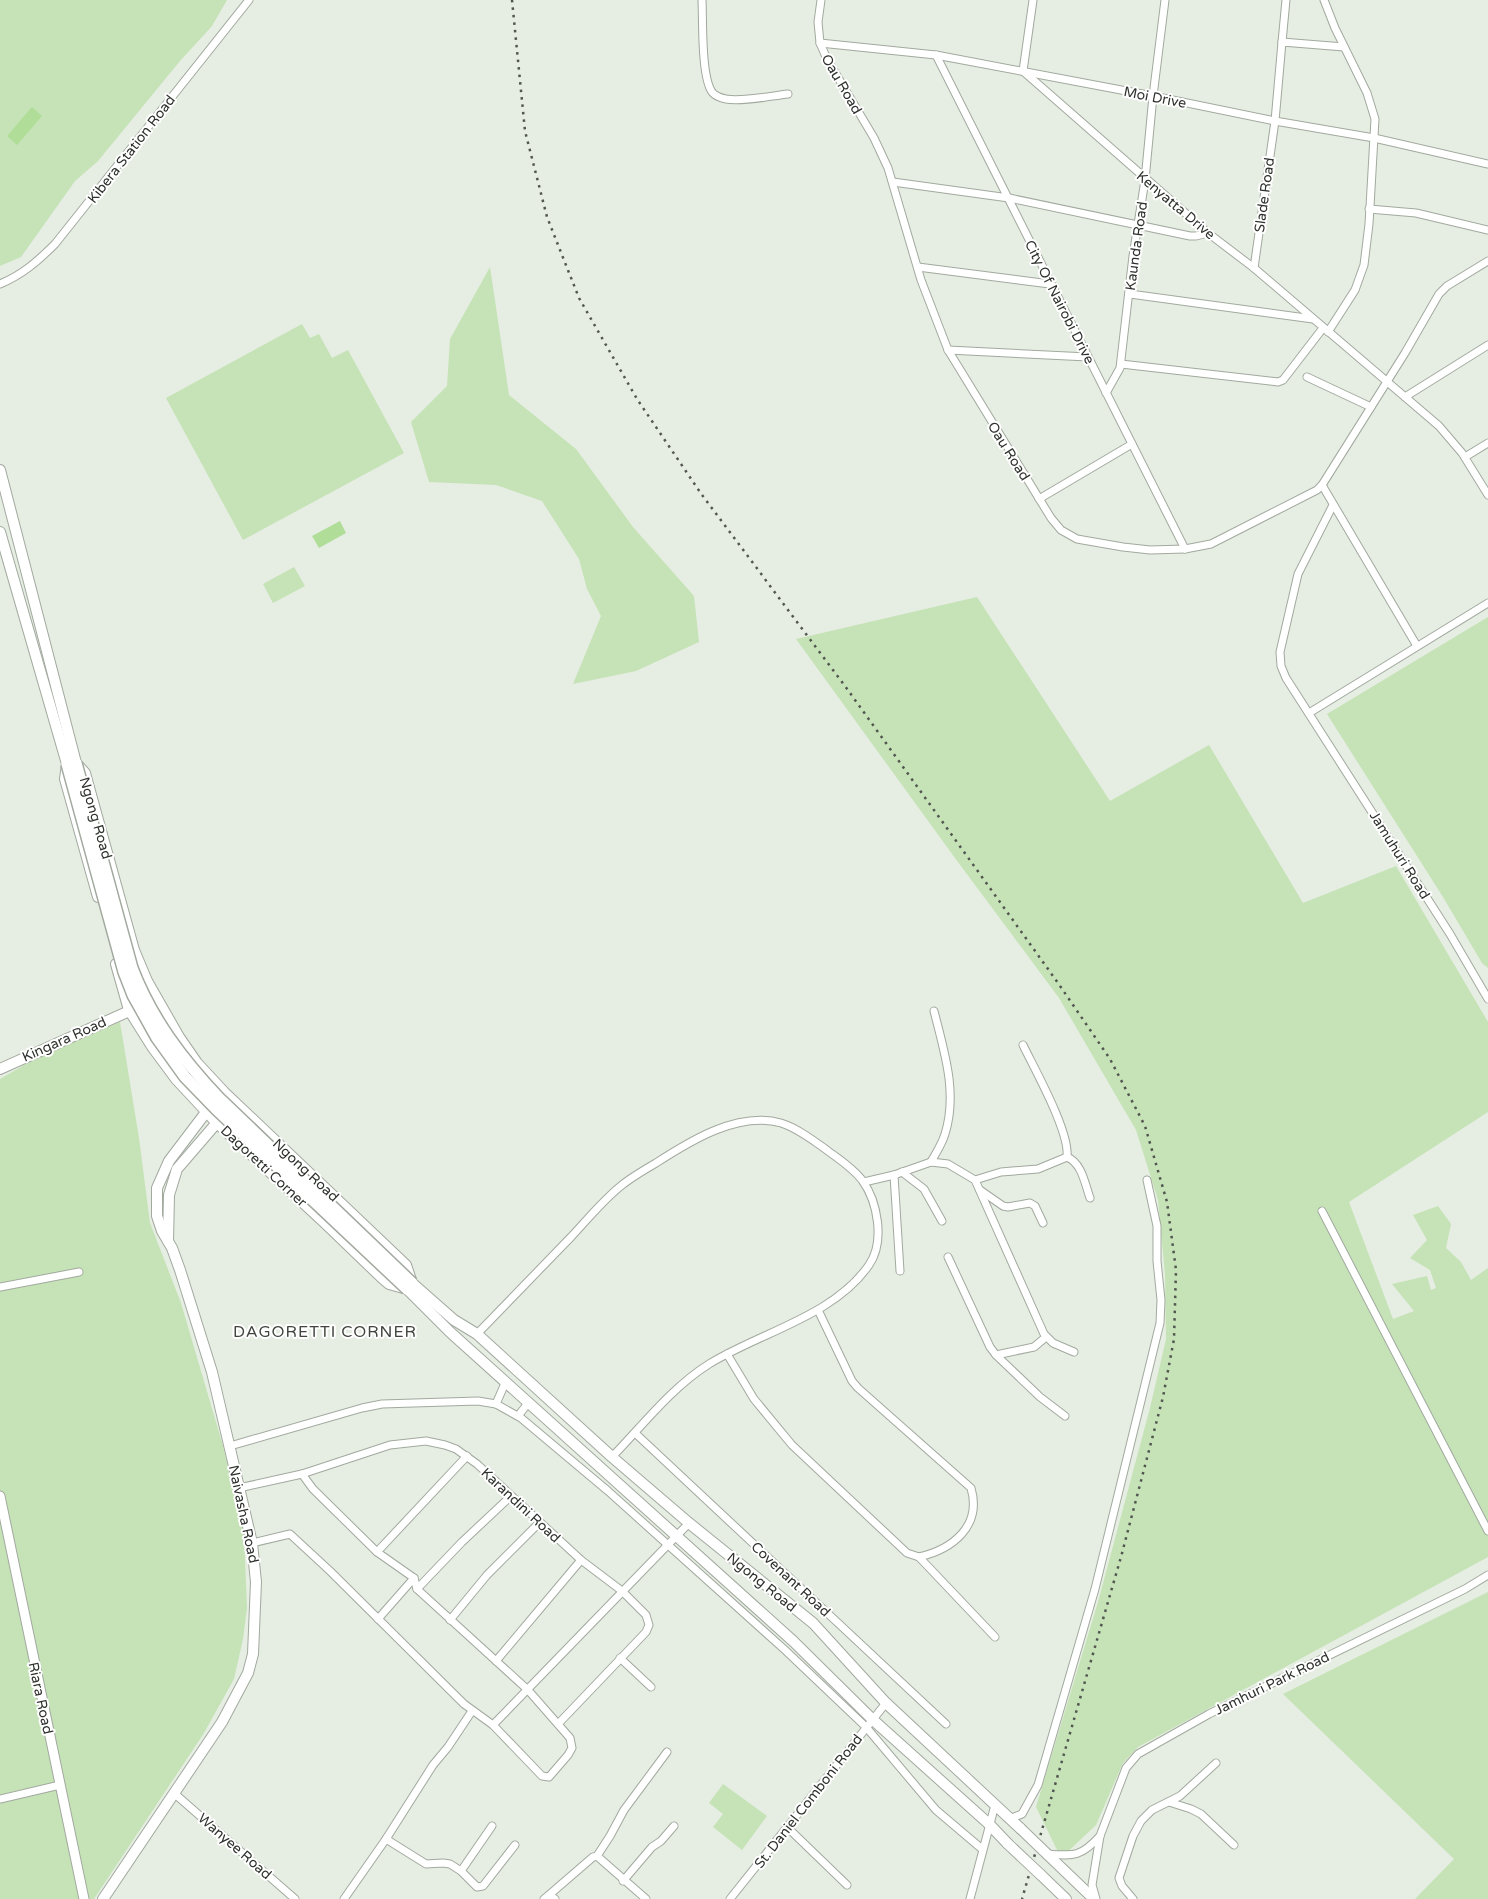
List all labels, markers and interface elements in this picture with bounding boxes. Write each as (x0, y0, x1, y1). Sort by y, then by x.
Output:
street label: Oau Road (818, 51, 866, 117)
street label: Moi Drive (1122, 83, 1188, 112)
street label: Kibera Station Road (84, 92, 179, 207)
street label: Slade Road (1251, 157, 1278, 234)
street label: Kenyatta Drive (1133, 168, 1219, 243)
street label: Kaunda Road (1122, 200, 1151, 292)
street label: City Of Nairobi Drive (1021, 237, 1098, 367)
street label: Oau Road (984, 419, 1033, 484)
street label: Ngong Road (76, 775, 115, 861)
street label: Jamuhuri Road (1366, 808, 1433, 902)
street label: Kingara Road (20, 1013, 109, 1066)
street label: Dagoretti Corner (217, 1122, 311, 1211)
street label: Ngong Road (269, 1135, 342, 1205)
district label: DAGORETTI CORNER (233, 1322, 417, 1342)
street label: Naivasha Road (225, 1464, 262, 1565)
street label: Karandini Road (478, 1464, 564, 1546)
street label: Covenant Road (748, 1538, 834, 1620)
street label: Ngong Road (723, 1549, 800, 1616)
street label: Jamhuri Park Road (1212, 1648, 1332, 1719)
street label: Riara Road (25, 1660, 56, 1736)
street label: St. Daniel Comboni Road (751, 1731, 866, 1872)
street label: Wanyee Road (194, 1810, 275, 1883)

